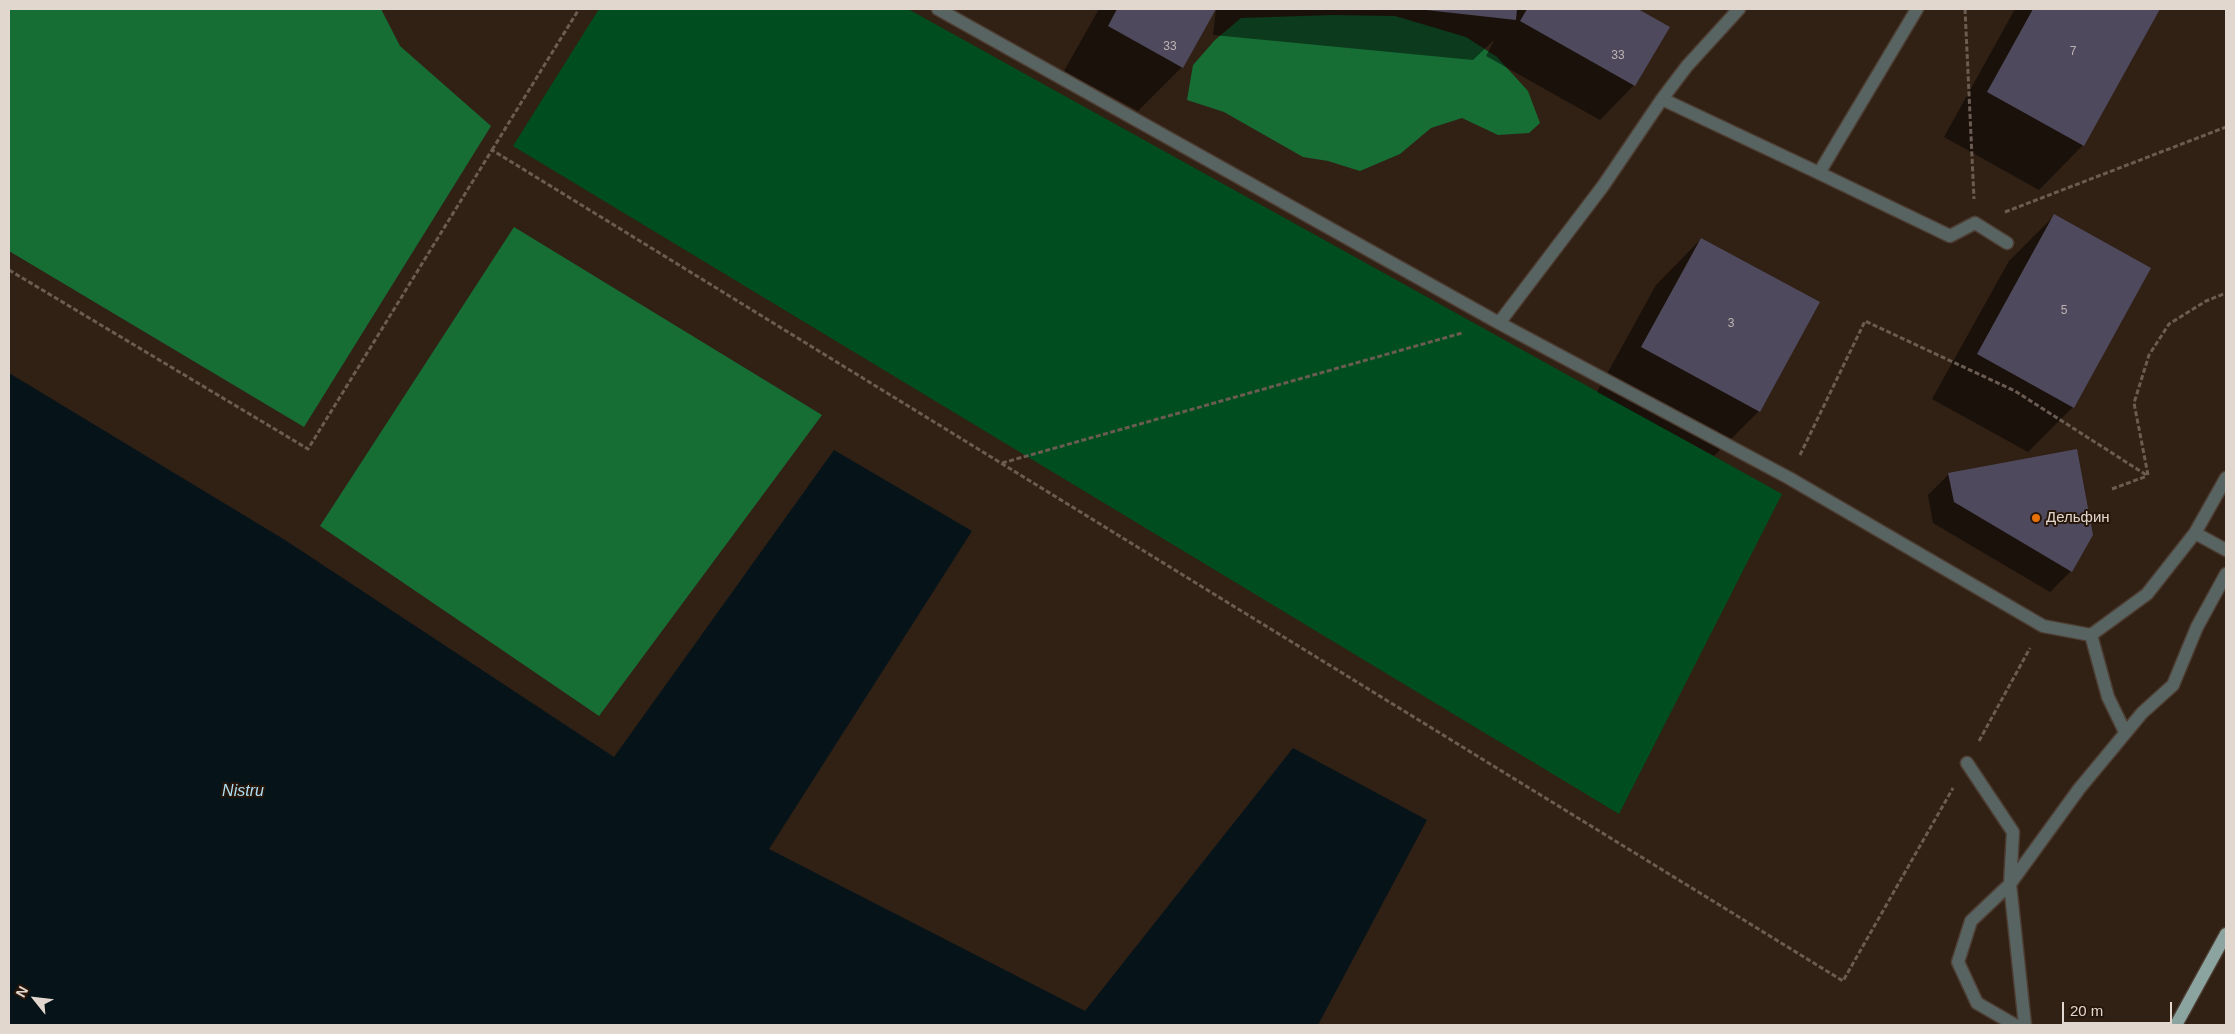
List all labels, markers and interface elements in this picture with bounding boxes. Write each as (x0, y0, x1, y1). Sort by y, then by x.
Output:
house number: 33 (1163, 40, 1177, 54)
house number: 7 (2070, 45, 2076, 59)
house number: 33 (1611, 49, 1625, 63)
house number: 5 (2061, 304, 2067, 318)
house number: 3 (1728, 317, 1734, 331)
place label: Дельфин (2046, 509, 2110, 527)
marker: Дельфин (2030, 512, 2042, 524)
water label: Nistru (222, 782, 264, 802)
north arrow (10, 974, 60, 1024)
text: N (12, 983, 31, 1000)
scale bar (2065, 992, 2175, 1024)
text: 20 m (2070, 1002, 2103, 1019)

